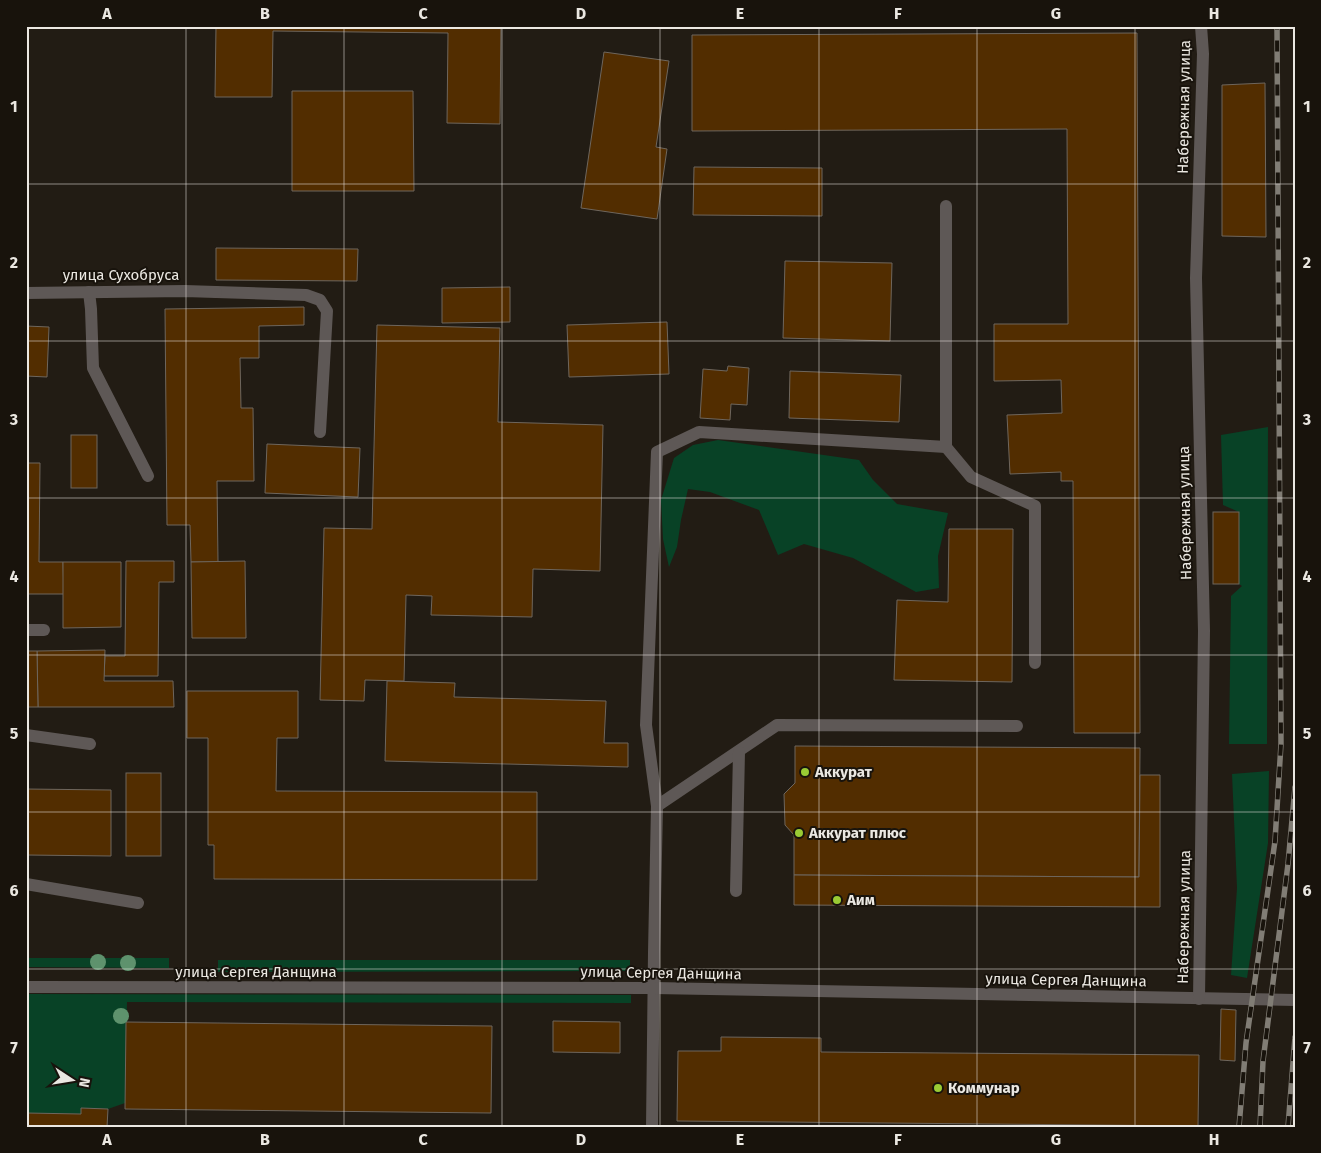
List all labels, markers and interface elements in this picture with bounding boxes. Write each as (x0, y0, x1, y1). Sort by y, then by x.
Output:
text: A (101, 4, 112, 23)
text: B (260, 4, 270, 23)
text: C (418, 4, 428, 23)
text: D (576, 4, 586, 23)
text: E (736, 4, 744, 23)
text: F (894, 4, 902, 23)
text: G (1051, 4, 1061, 23)
text: H (1209, 4, 1219, 23)
street label: Набережная улица (1174, 40, 1194, 174)
text: 1 (10, 97, 18, 116)
text: 1 (1303, 97, 1311, 116)
text: 2 (10, 253, 18, 272)
text: 2 (1303, 253, 1311, 272)
street label: улица Сухобруса (63, 266, 179, 284)
text: 3 (9, 410, 18, 429)
text: 3 (1302, 410, 1311, 429)
street label: Набережная улица (1175, 446, 1195, 580)
text: 4 (9, 567, 19, 586)
text: 4 (1302, 567, 1312, 586)
text: 5 (10, 724, 19, 743)
text: 5 (1303, 724, 1312, 743)
place label: Аккурат (814, 763, 873, 781)
marker: Аккурат (799, 766, 811, 778)
place label: Аккурат плюс (808, 824, 907, 842)
marker: Аккурат плюс (793, 827, 805, 839)
street label: Набережная улица (1174, 850, 1194, 984)
text: 6 (9, 881, 19, 900)
text: 6 (1302, 881, 1312, 900)
place label: Аим (846, 891, 875, 909)
marker: Аим (831, 894, 843, 906)
street label: улица Сергея Данщина (175, 963, 337, 981)
street label: улица Сергея Данщина (580, 963, 742, 983)
street label: улица Сергея Данщина (985, 970, 1147, 990)
text: 7 (10, 1038, 18, 1057)
text: 7 (1303, 1038, 1311, 1057)
north arrow (48, 1056, 98, 1106)
text: N (75, 1076, 94, 1089)
place label: Коммунар (948, 1079, 1020, 1097)
marker: Коммунар (932, 1082, 944, 1094)
text: A (101, 1130, 112, 1149)
text: B (260, 1130, 270, 1149)
text: C (418, 1130, 428, 1149)
text: D (576, 1130, 586, 1149)
text: E (736, 1130, 744, 1149)
text: F (894, 1130, 902, 1149)
text: G (1051, 1130, 1061, 1149)
text: H (1209, 1130, 1219, 1149)

